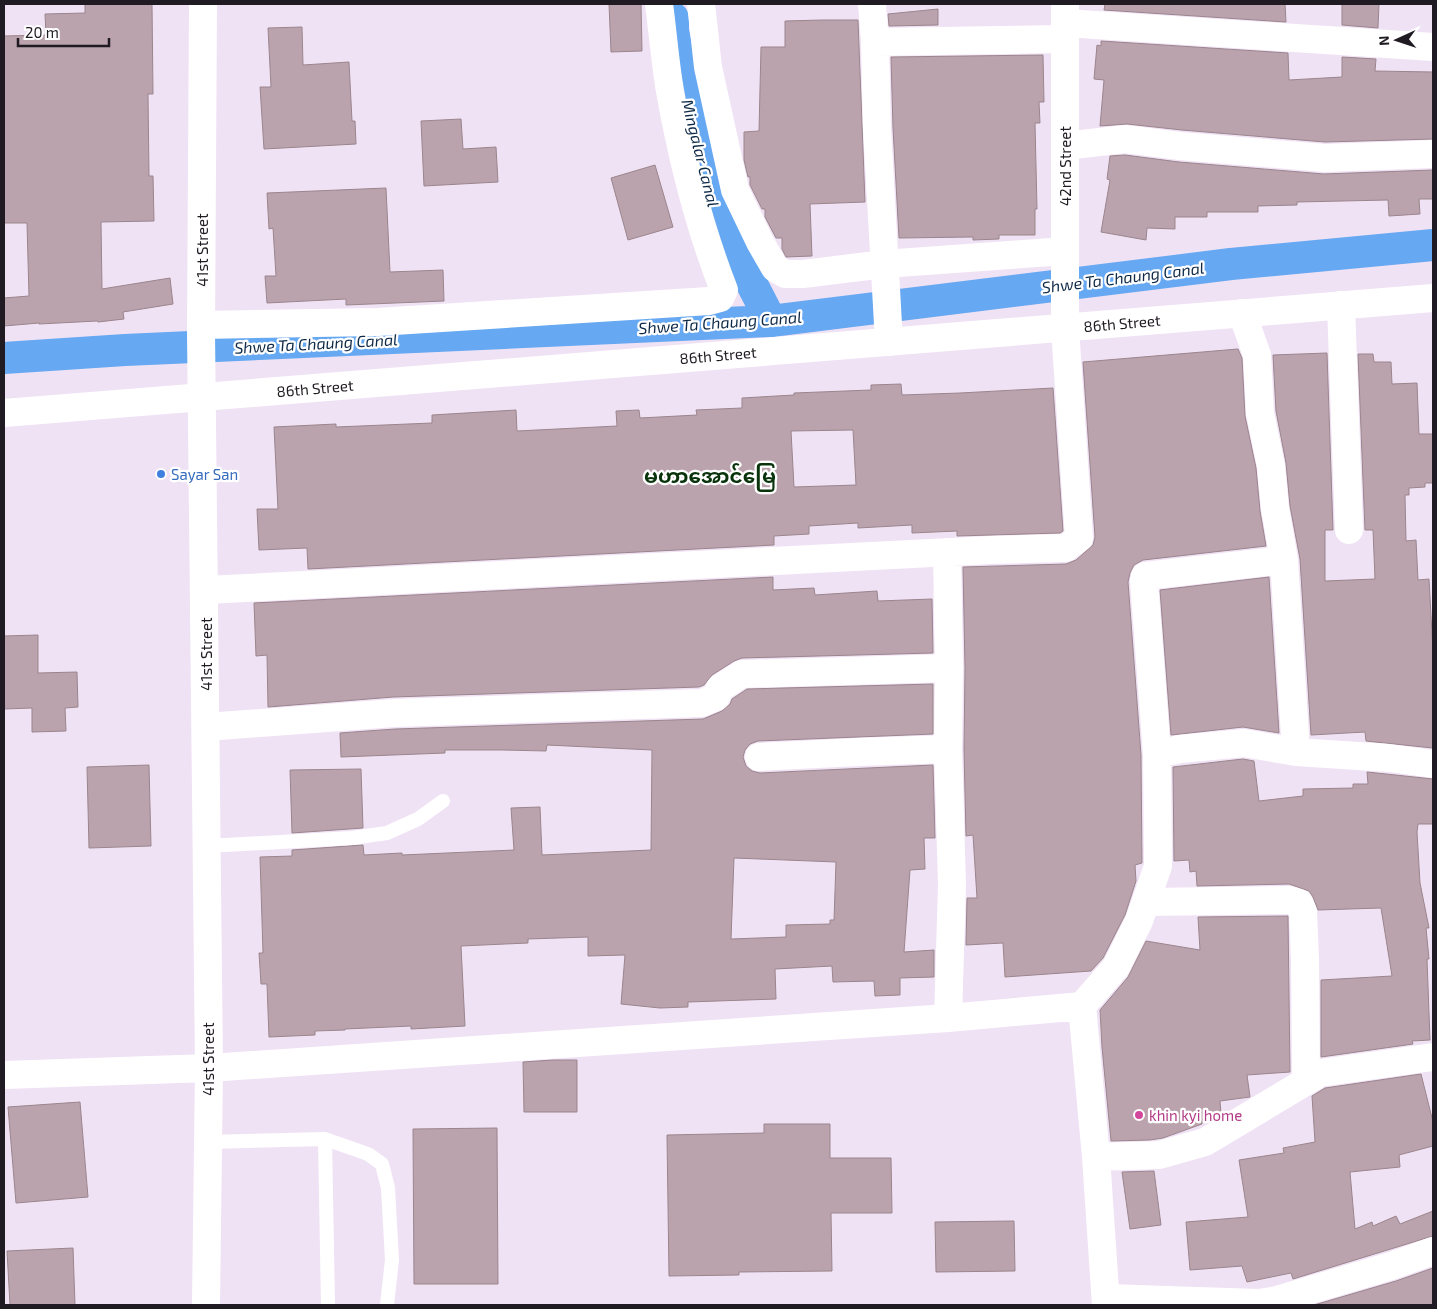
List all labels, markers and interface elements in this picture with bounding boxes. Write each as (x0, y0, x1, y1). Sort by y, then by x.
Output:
scale bar (18, 15, 109, 47)
north arrow (1372, 15, 1422, 65)
text: 20 m (25, 23, 59, 41)
text: N (1375, 35, 1392, 46)
water label: Mingalar Canal (678, 97, 724, 209)
street label: 42nd Street (1056, 126, 1074, 206)
street label: 41st Street (193, 213, 211, 287)
water label: Shwe Ta Chaung Canal (1041, 258, 1205, 296)
water label: Shwe Ta Chaung Canal (638, 307, 802, 337)
street label: 86th Street (1083, 311, 1161, 335)
water label: Shwe Ta Chaung Canal (234, 329, 398, 357)
street label: 86th Street (679, 343, 757, 367)
street label: 86th Street (276, 376, 354, 400)
district label: မဟာအောင်မြေ (644, 463, 776, 492)
place label: Sayar San (171, 465, 238, 483)
marker: Sayar San (155, 468, 167, 480)
street label: 41st Street (197, 617, 215, 691)
street label: 41st Street (199, 1022, 217, 1096)
place label: khin kyi home (1149, 1106, 1242, 1124)
marker: khin kyi home (1133, 1109, 1145, 1121)

